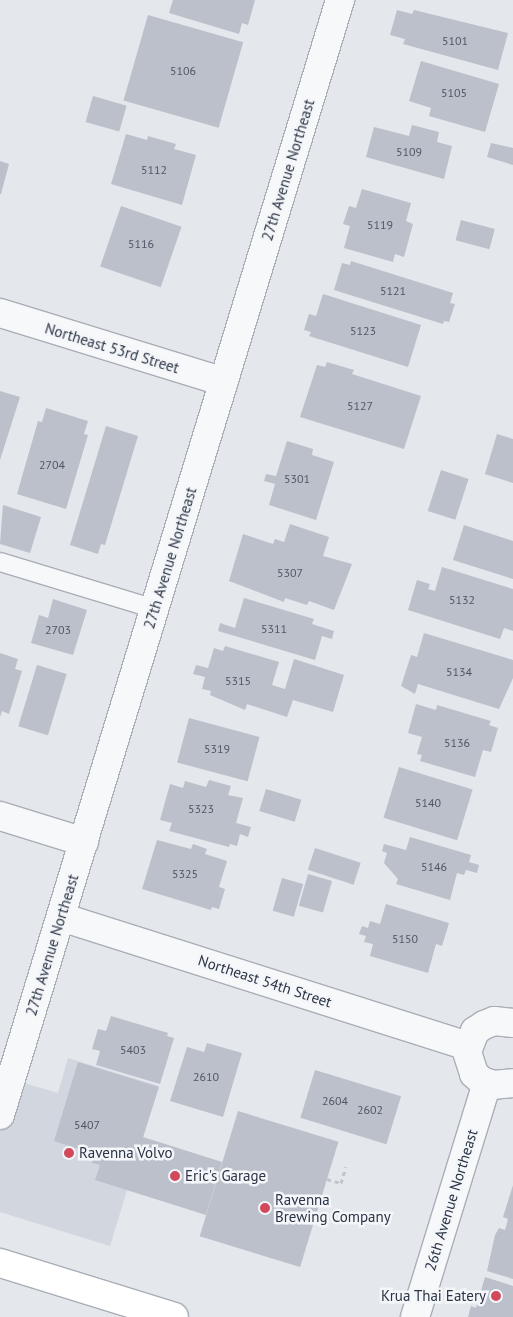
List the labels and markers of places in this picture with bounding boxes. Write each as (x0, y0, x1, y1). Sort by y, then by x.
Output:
place label: Ravenna Volvo (79, 1144, 173, 1162)
marker: Ravenna Volvo (63, 1147, 75, 1159)
place label: Eric's Garage (185, 1167, 266, 1185)
marker: Eric's Garage (169, 1170, 181, 1182)
place label: Ravenna Brewing Company (275, 1190, 391, 1225)
marker: Ravenna Brewing Company (259, 1202, 271, 1214)
place label: Krua Thai Eatery (381, 1287, 486, 1305)
marker: Krua Thai Eatery (490, 1290, 502, 1302)

